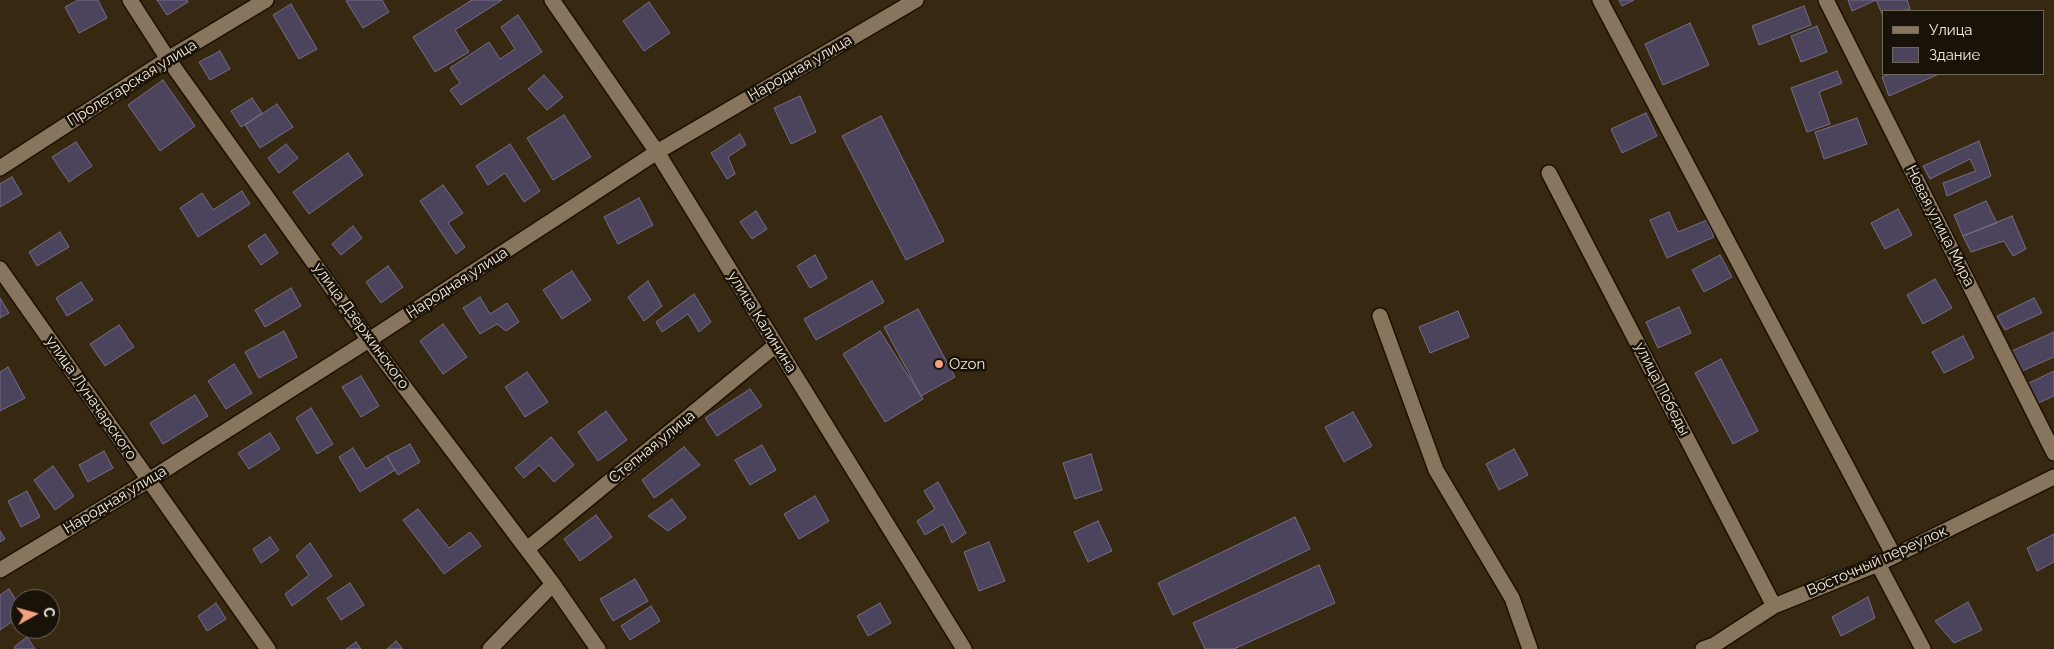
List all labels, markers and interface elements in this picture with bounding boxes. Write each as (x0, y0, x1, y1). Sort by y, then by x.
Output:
legend (1882, 10, 2044, 75)
text: Улица (1929, 21, 1973, 39)
street label: Народная улица (745, 31, 855, 105)
street label: Пролетарская улица (64, 36, 200, 130)
text: Здание (1929, 46, 1980, 64)
street label: Новая улица Мира (1902, 162, 1978, 290)
street label: Народная улица (403, 244, 511, 322)
street label: улица Дзержинского (309, 259, 413, 393)
street label: улица Калинина (724, 268, 800, 376)
street label: улица Луначарского (41, 333, 141, 463)
street label: улица Победы (1631, 339, 1693, 439)
place label: Ozon (949, 355, 985, 373)
marker: Ozon (933, 358, 945, 370)
street label: Степная улица (605, 407, 699, 487)
street label: Народная улица (60, 462, 170, 538)
street label: Восточный переулок (1804, 522, 1950, 600)
north arrow (10, 589, 60, 639)
text: С (40, 607, 57, 618)

